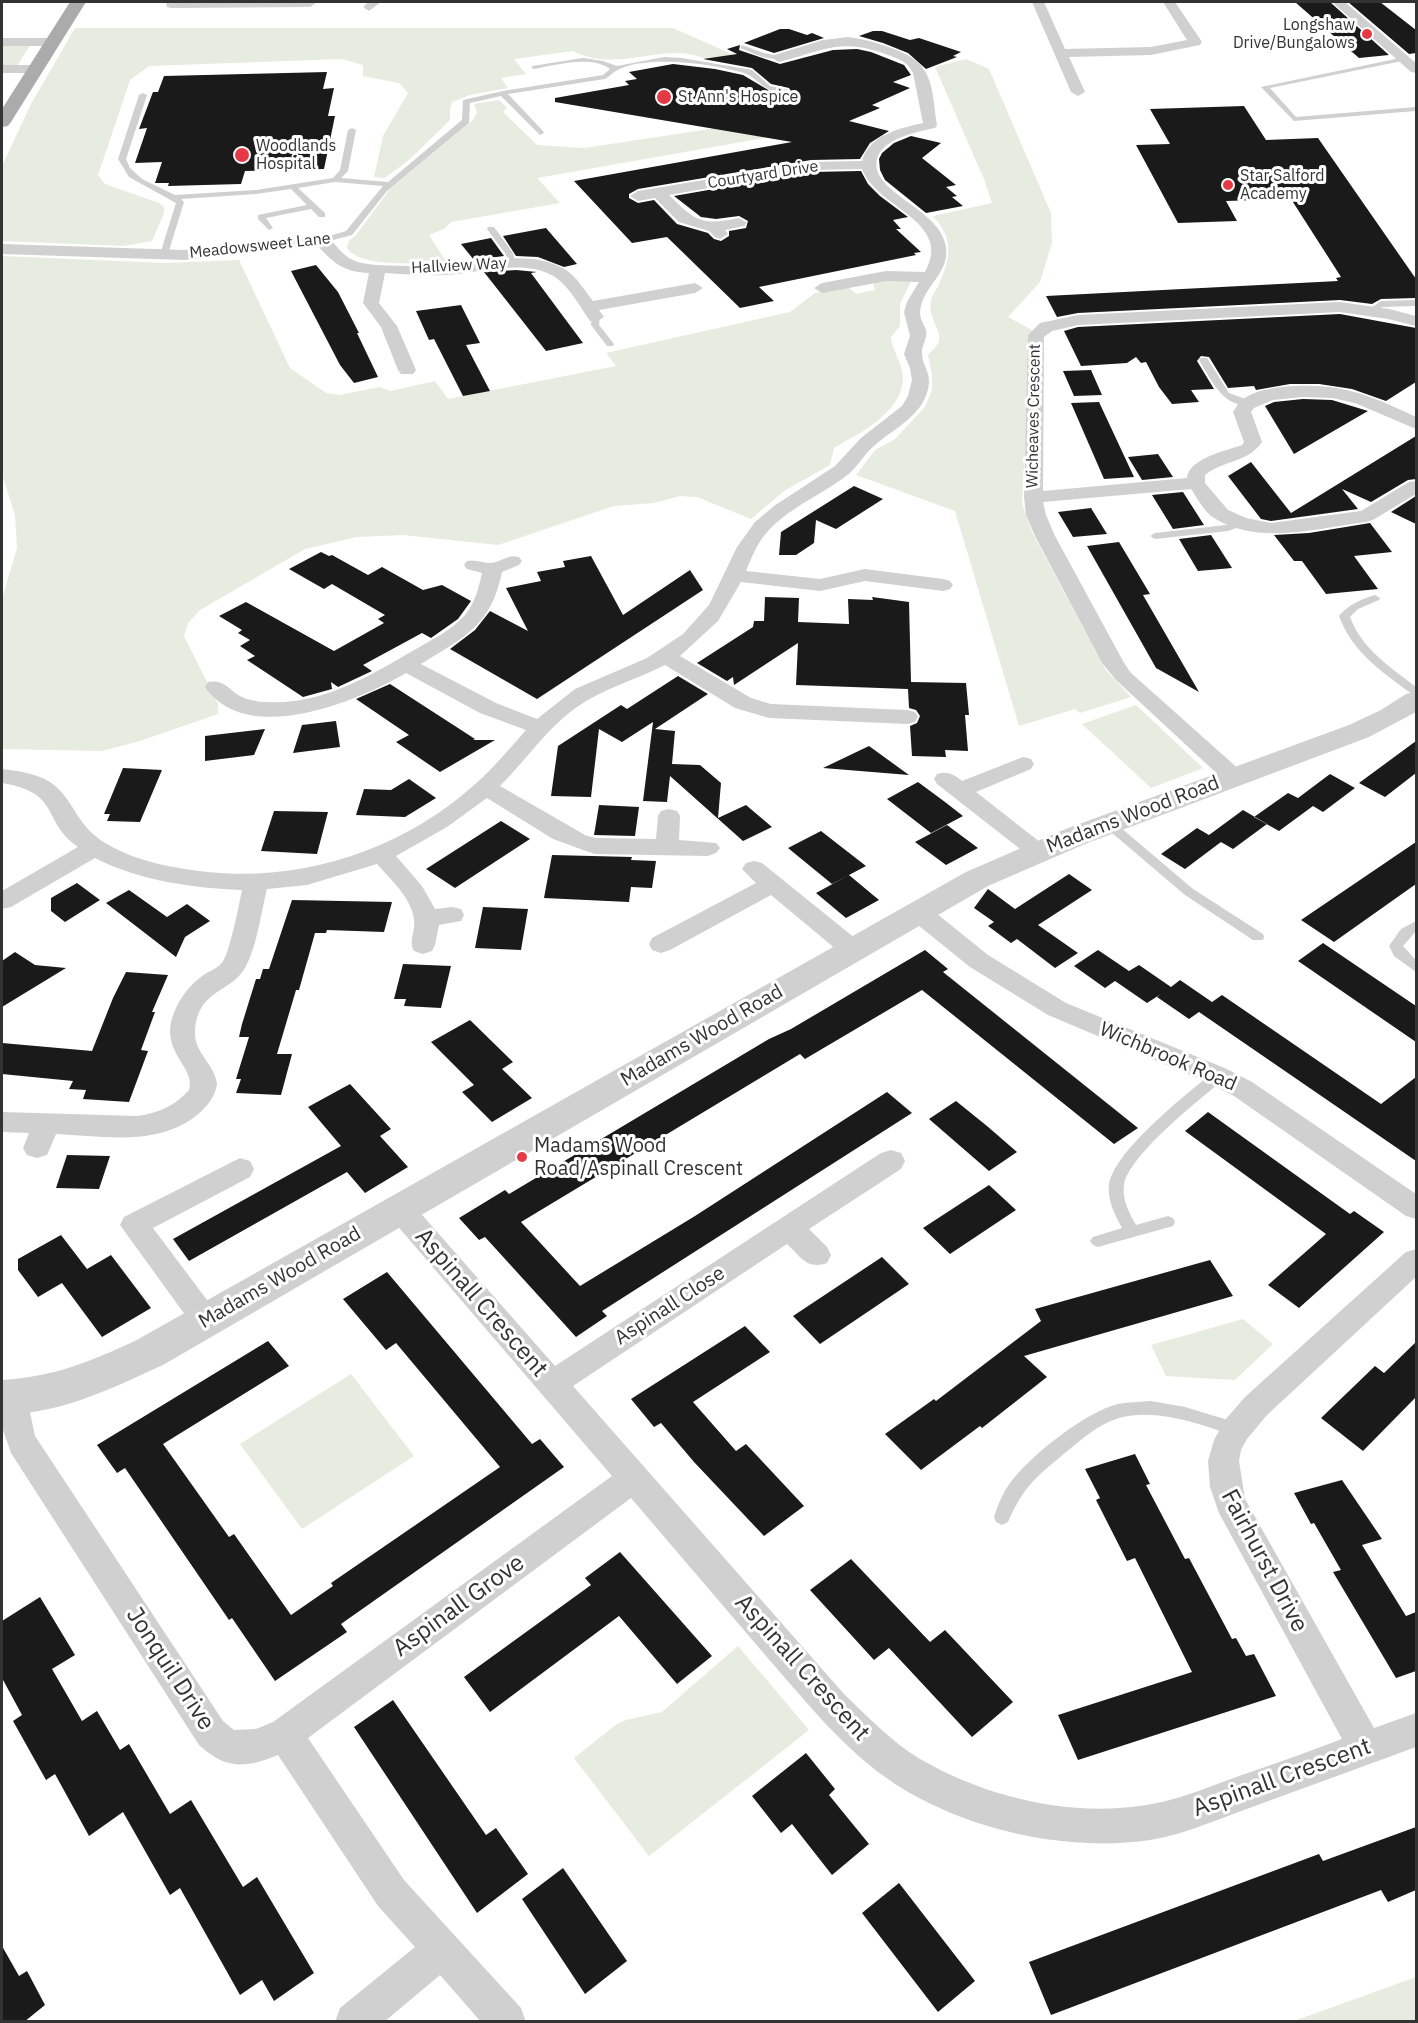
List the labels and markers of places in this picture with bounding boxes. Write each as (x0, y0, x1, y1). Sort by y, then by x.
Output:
place label: Longshaw Drive/Bungalows (1233, 15, 1355, 53)
marker: Longshaw Drive/Bungalows (1360, 27, 1374, 41)
place label: St Ann's Hospice (678, 87, 798, 107)
marker: St Ann's Hospice (655, 88, 673, 106)
place label: Woodlands Hospital (256, 136, 336, 174)
marker: Woodlands Hospital (233, 146, 251, 164)
place label: Star Salford Academy (1240, 166, 1324, 204)
marker: Star Salford Academy (1221, 178, 1235, 192)
place label: Madams Wood Road/Aspinall Crescent (534, 1134, 743, 1181)
marker: Madams Wood Road/Aspinall Crescent (515, 1150, 529, 1164)

